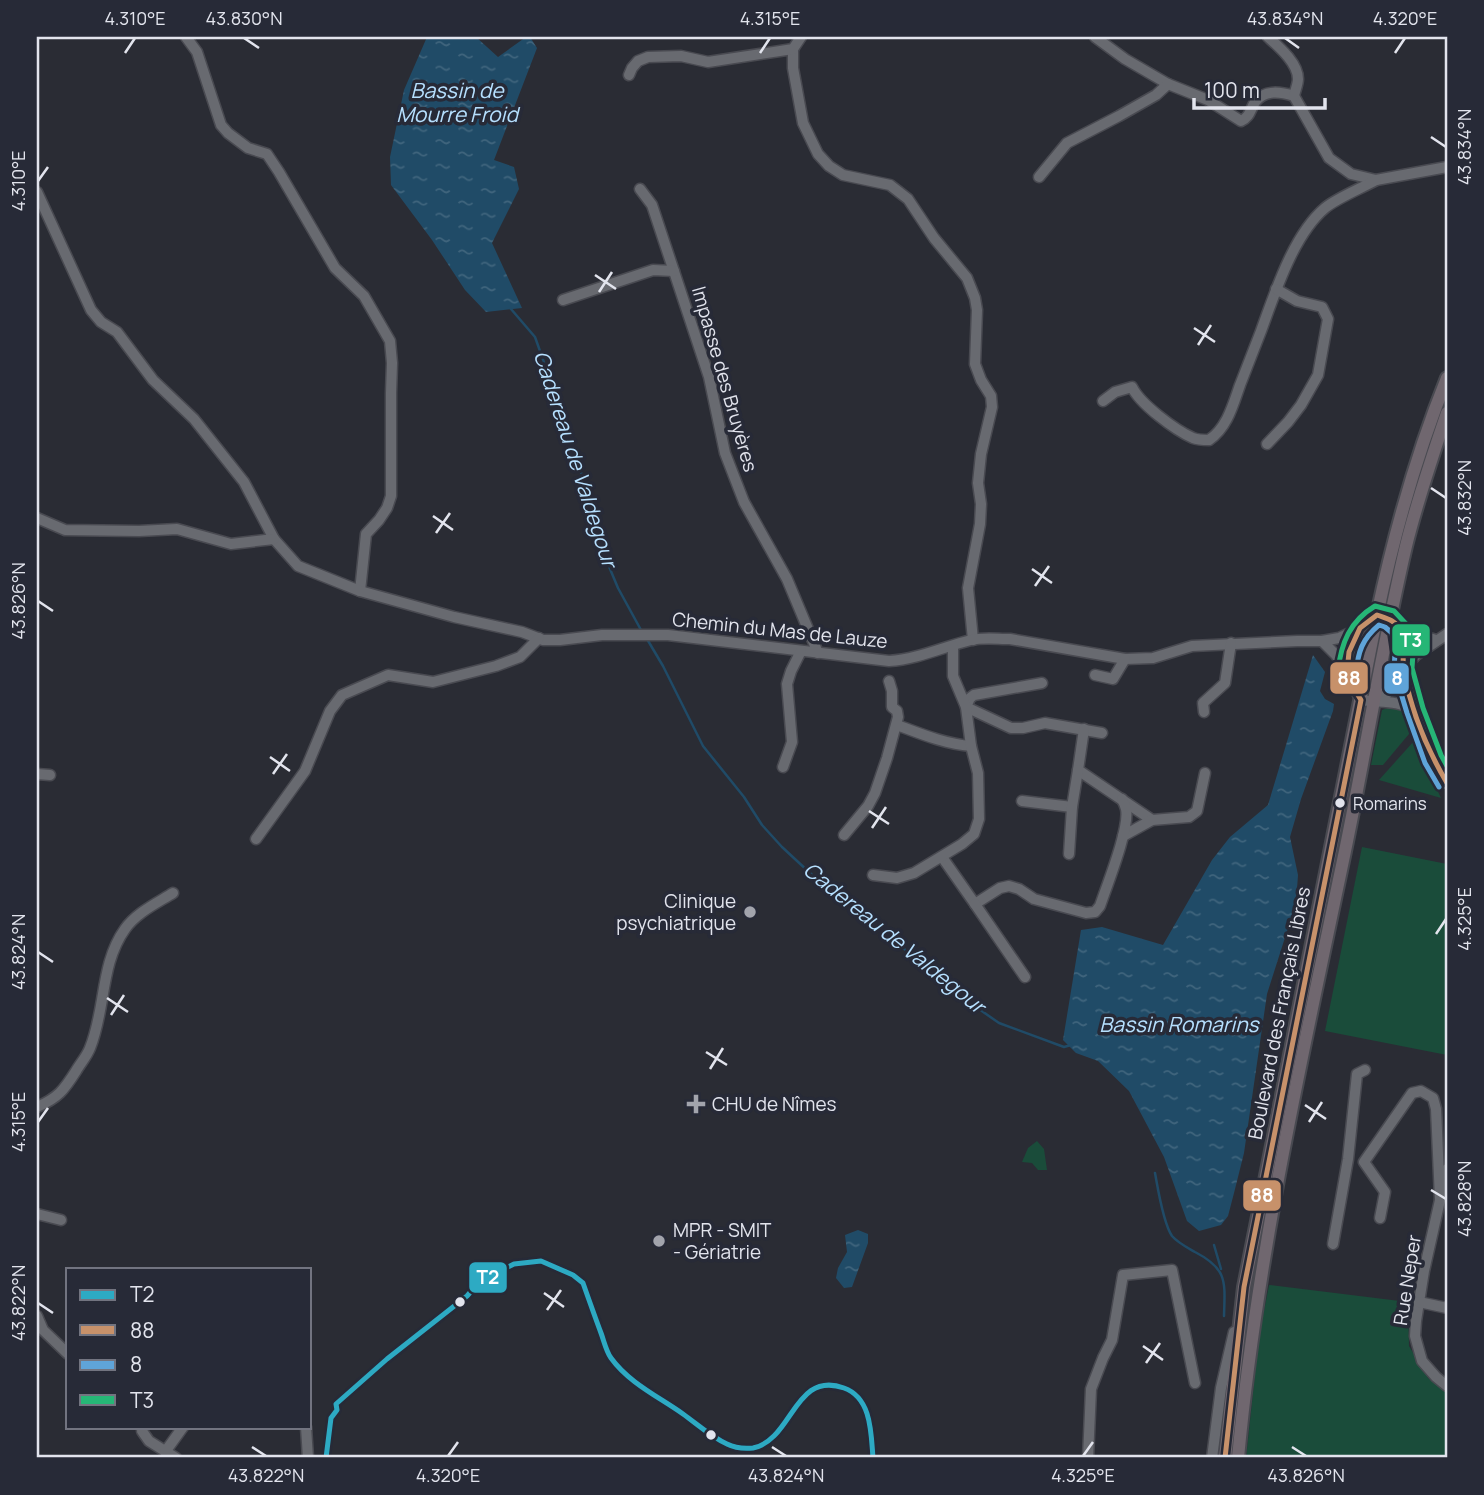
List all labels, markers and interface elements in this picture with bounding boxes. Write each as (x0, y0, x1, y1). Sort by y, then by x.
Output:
text: 4.310°E (104, 6, 166, 30)
text: 43.830°N (206, 6, 282, 30)
text: 4.315°E (740, 6, 800, 30)
text: 43.834°N (1247, 6, 1323, 30)
text: 4.320°E (1373, 6, 1437, 30)
scale bar (1194, 66, 1325, 110)
water label: Bassin de Mourre Froid (396, 76, 520, 128)
text: 100 m (1204, 76, 1260, 104)
text: 43.834°N (1452, 109, 1476, 185)
text: 4.310°E (6, 150, 30, 212)
street label: Impasse des Bruyères (686, 283, 764, 475)
water label: Cadereau de Valdegour (528, 347, 625, 573)
text: 43.832°N (1452, 460, 1476, 536)
text: 43.826°N (6, 562, 30, 640)
street label: Chemin du Mas de Lauze (671, 606, 889, 654)
line badge: T3 (1391, 623, 1431, 657)
text: T3 (1400, 627, 1422, 653)
line badge: 88 (1329, 661, 1369, 695)
line badge: 8 (1383, 662, 1410, 695)
text: 88 (1337, 665, 1361, 691)
text: 8 (1391, 665, 1403, 691)
place label: Romarins (1353, 792, 1427, 815)
marker: Romarins (1333, 796, 1347, 810)
water label: Cadereau de Valdegour (798, 855, 993, 1021)
street label: Boulevard des Français Libres (1242, 884, 1316, 1142)
text: 4.325°E (1452, 887, 1476, 951)
place label: Clinique psychiatrique (616, 888, 736, 936)
marker: Clinique psychiatrique (742, 904, 758, 920)
text: 43.824°N (6, 914, 30, 990)
water label: Bassin Romarins (1099, 1010, 1261, 1038)
place label: CHU de Nîmes (712, 1091, 836, 1117)
text: 4.315°E (6, 1092, 30, 1152)
marker: CHU de Nîmes (686, 1094, 706, 1114)
text: 43.828°N (1452, 1161, 1476, 1237)
line badge: 88 (1242, 1179, 1282, 1212)
text: 88 (1250, 1182, 1274, 1208)
place label: MPR - SMIT - Gériatrie (673, 1217, 772, 1265)
marker: MPR - SMIT - Gériatrie (651, 1233, 667, 1249)
street label: Rue Neper (1387, 1233, 1427, 1327)
line badge: T2 (468, 1261, 508, 1294)
text: T2 (477, 1264, 499, 1290)
text: 43.822°N (6, 1265, 30, 1341)
legend (66, 1268, 312, 1428)
text: T2 (130, 1280, 155, 1308)
unlabelled marker (453, 1295, 467, 1309)
text: 88 (130, 1316, 154, 1344)
text: 8 (130, 1350, 142, 1378)
text: T3 (130, 1386, 154, 1414)
unlabelled marker (704, 1428, 718, 1442)
text: 43.822°N (228, 1463, 304, 1487)
text: 4.320°E (416, 1463, 480, 1487)
text: 43.824°N (748, 1463, 824, 1487)
text: 4.325°E (1051, 1463, 1115, 1487)
text: 43.826°N (1267, 1463, 1345, 1487)

